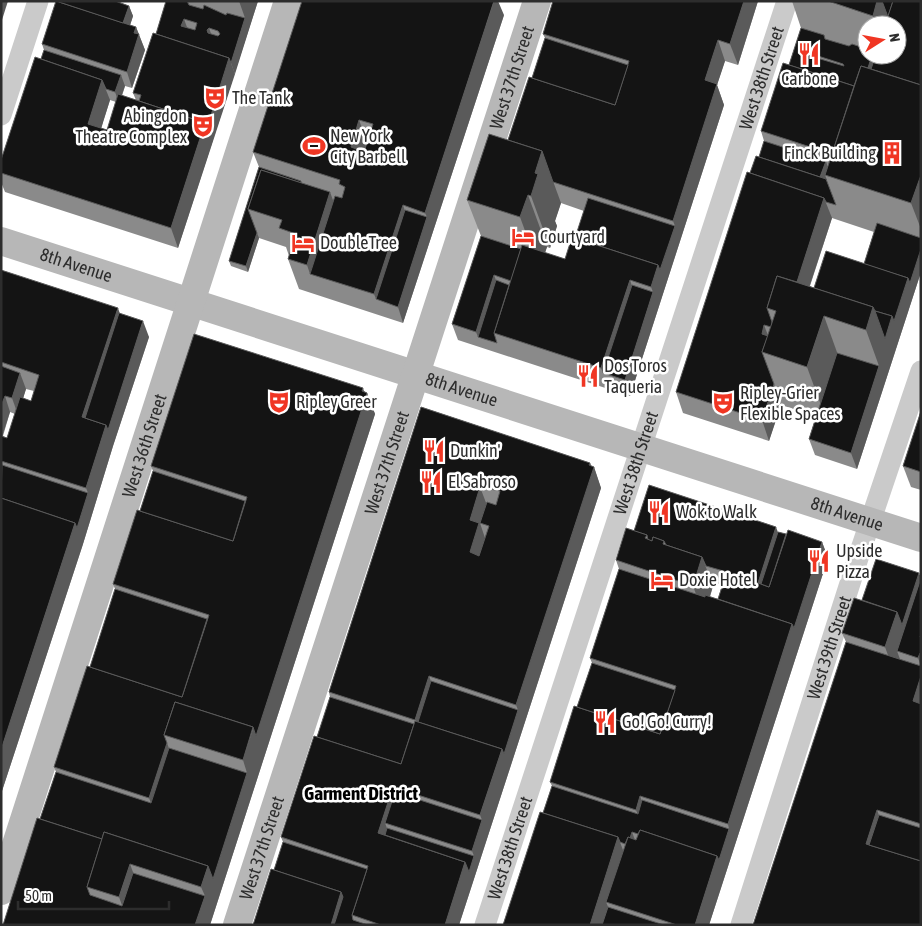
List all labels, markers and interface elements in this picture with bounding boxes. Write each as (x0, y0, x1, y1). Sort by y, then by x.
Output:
north arrow (857, 15, 907, 65)
street label: West 37th Street (485, 23, 538, 132)
street label: West 38th Street (735, 24, 788, 132)
text: N (886, 32, 903, 43)
restaurant icon: Carbone (796, 41, 822, 67)
place label: Carbone (781, 68, 837, 89)
theatre icon: The Tank (202, 85, 228, 111)
place label: The Tank (232, 87, 291, 108)
place label: Abingdon Theatre Complex (75, 105, 187, 147)
theatre icon: Abingdon Theatre Complex (190, 113, 216, 139)
place label: New York City Barbell (330, 125, 406, 167)
sports icon: New York City Barbell (301, 133, 327, 159)
building icon: Finck Building (879, 140, 905, 166)
place label: Finck Building (784, 142, 876, 163)
hotel icon: Courtyard (510, 224, 536, 250)
place label: Courtyard (540, 226, 605, 247)
hotel icon: DoubleTree (290, 230, 316, 256)
place label: DoubleTree (320, 232, 397, 253)
street label: 8th Avenue (38, 243, 115, 286)
place label: Dos Toros Taqueria (604, 355, 667, 397)
restaurant icon: Dos Toros Taqueria (575, 363, 601, 389)
street label: 8th Avenue (423, 368, 501, 411)
place label: Ripley-Grier Flexible Spaces (740, 382, 841, 424)
theatre icon: Ripley Greer (266, 389, 292, 415)
theatre icon: Ripley-Grier Flexible Spaces (710, 390, 736, 416)
street label: West 36th Street (118, 391, 171, 500)
place label: Ripley Greer (296, 391, 377, 412)
street label: West 37th Street (360, 408, 413, 517)
street label: West 38th Street (609, 409, 662, 517)
restaurant icon: Dunkin' (421, 438, 447, 464)
place label: Dunkin' (450, 440, 500, 461)
restaurant icon: El Sabroso (418, 469, 444, 495)
place label: El Sabroso (448, 471, 516, 492)
street label: 8th Avenue (808, 492, 886, 535)
restaurant icon: Wok to Walk (646, 499, 672, 525)
place label: Wok to Walk (676, 501, 757, 522)
place label: Upside Pizza (836, 540, 882, 582)
restaurant icon: Upside Pizza (806, 548, 832, 574)
hotel icon: Doxie Hotel (649, 567, 675, 593)
place label: Doxie Hotel (679, 569, 757, 590)
street label: West 39th Street (803, 593, 855, 702)
restaurant icon: Go! Go! Curry! (592, 709, 618, 735)
place label: Go! Go! Curry! (622, 711, 712, 732)
district label: Garment District (304, 782, 418, 804)
street label: West 37th Street (235, 793, 288, 902)
street label: West 38th Street (483, 793, 536, 902)
scale bar (18, 878, 169, 910)
text: 50 m (25, 887, 52, 904)

